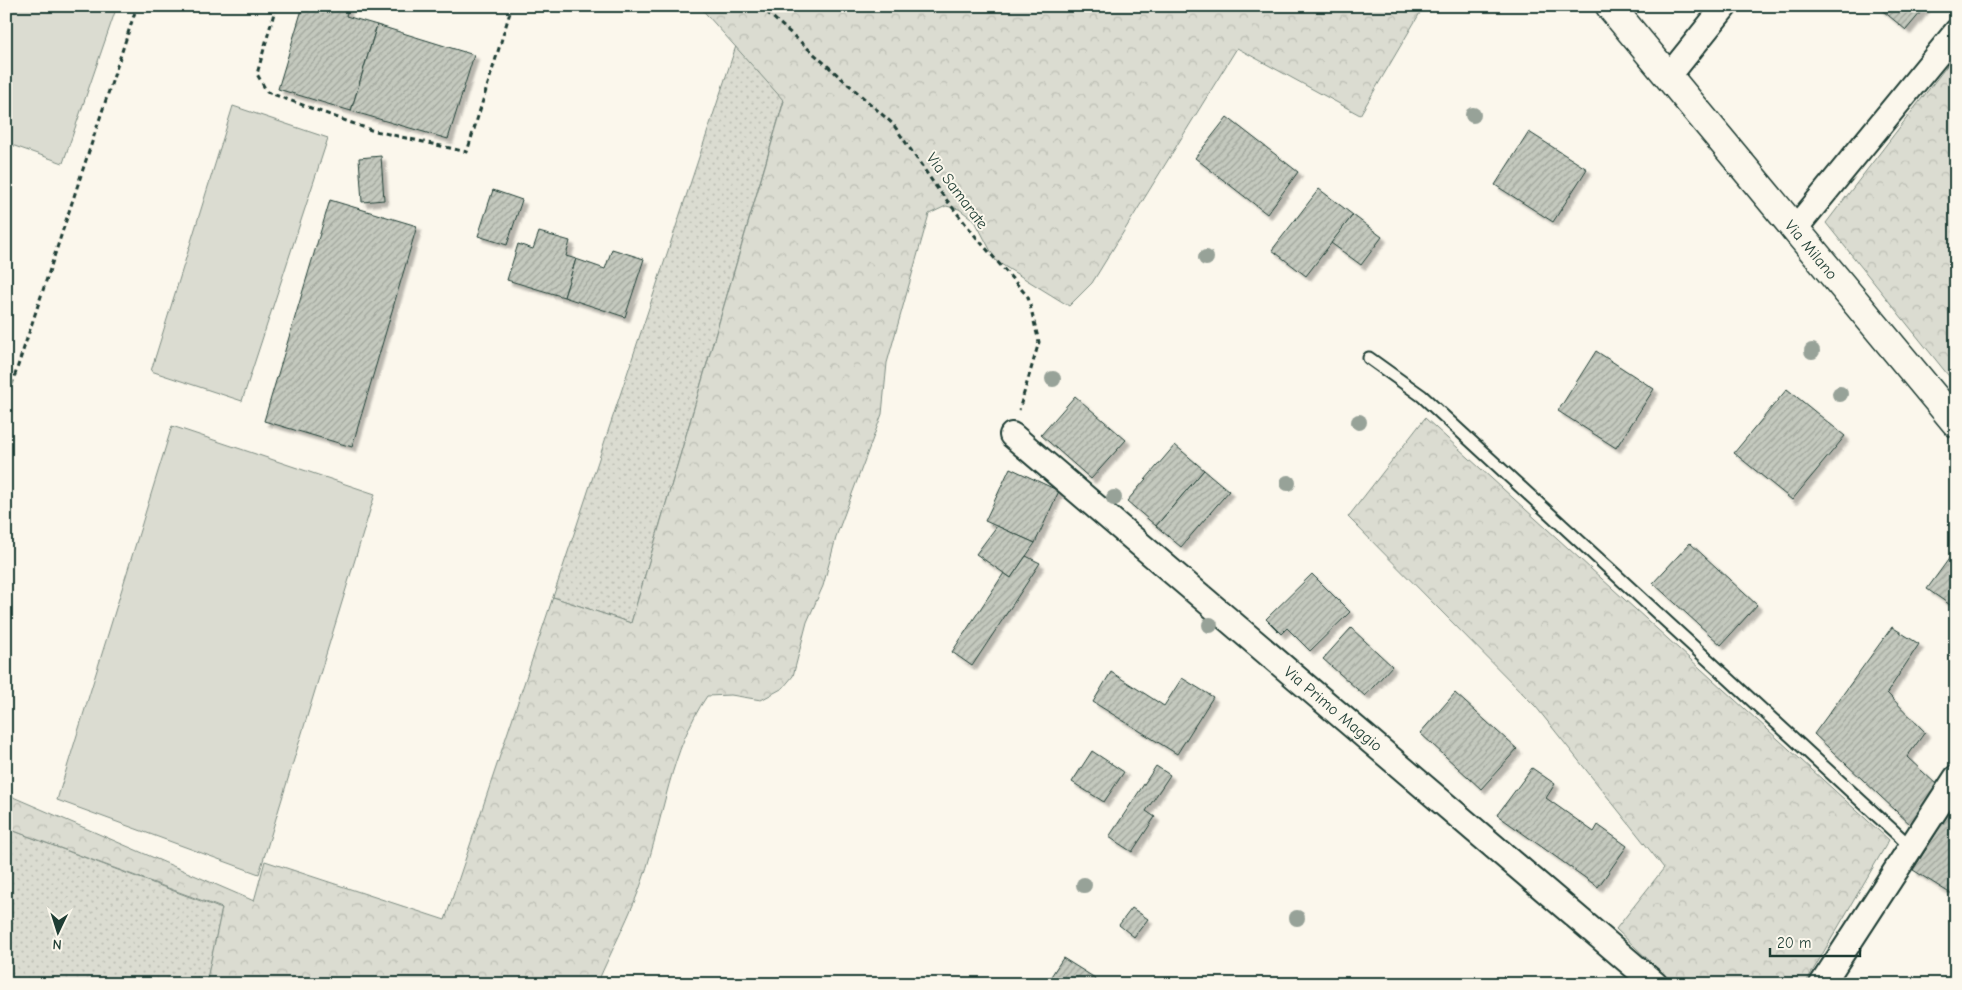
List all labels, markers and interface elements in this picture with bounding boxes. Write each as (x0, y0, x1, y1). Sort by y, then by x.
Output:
street label: Via Samarate (922, 149, 992, 233)
street label: Via Milano (1781, 217, 1841, 283)
street label: Via Primo Maggio (1280, 663, 1386, 755)
north arrow (32, 908, 82, 958)
scale bar (1770, 925, 1860, 957)
text: 20 m (1777, 934, 1811, 952)
text: N (52, 936, 62, 953)

